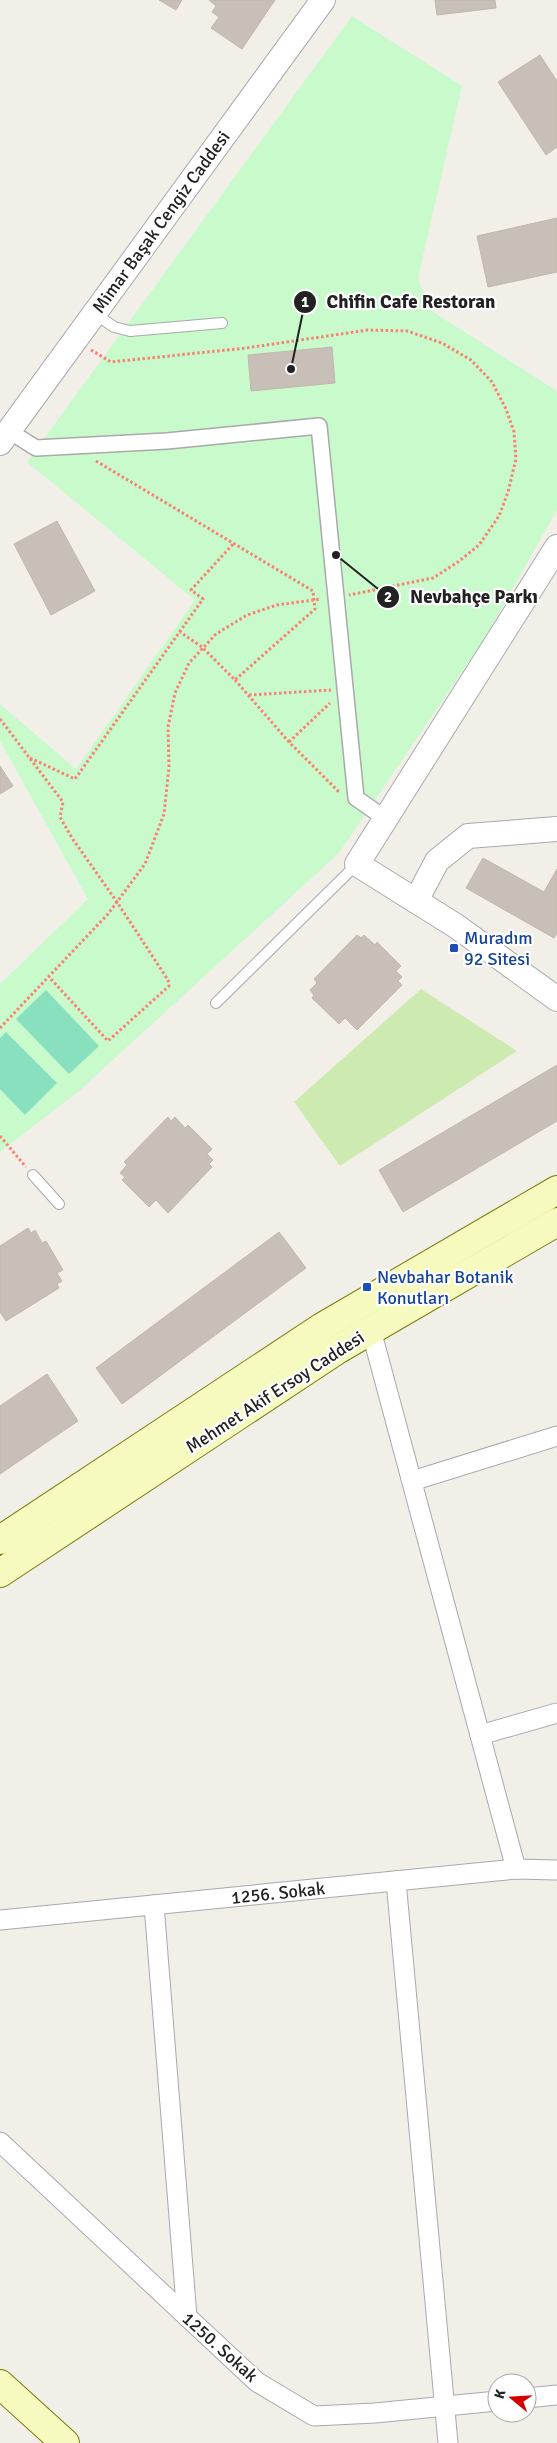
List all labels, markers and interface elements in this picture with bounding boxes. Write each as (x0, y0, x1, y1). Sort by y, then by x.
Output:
street label: Mimar Başak Cengiz Caddesi (87, 127, 235, 317)
callout: Chifin Cafe Restoran (292, 285, 506, 319)
text: Chifin Cafe Restoran (327, 290, 495, 314)
text: 1 (301, 293, 309, 311)
callout: Nevbahçe Parkı (375, 580, 548, 614)
text: Nevbahçe Parkı (410, 585, 538, 609)
text: 2 (384, 588, 392, 606)
place label: Muradım 92 Sitesi (464, 927, 533, 970)
marker: Muradım 92 Sitesi (448, 942, 460, 954)
place label: Nevbahar Botanik Konutları (377, 1266, 514, 1309)
marker: Nevbahar Botanik Konutları (361, 1281, 373, 1293)
street label: Mehmet Akif Ersoy Caddesi (182, 1326, 368, 1458)
street label: 1256. Sokak (230, 1877, 326, 1909)
street label: 1250. Sokak (178, 2307, 262, 2387)
north arrow (487, 2373, 537, 2423)
text: K (491, 2387, 510, 2401)

